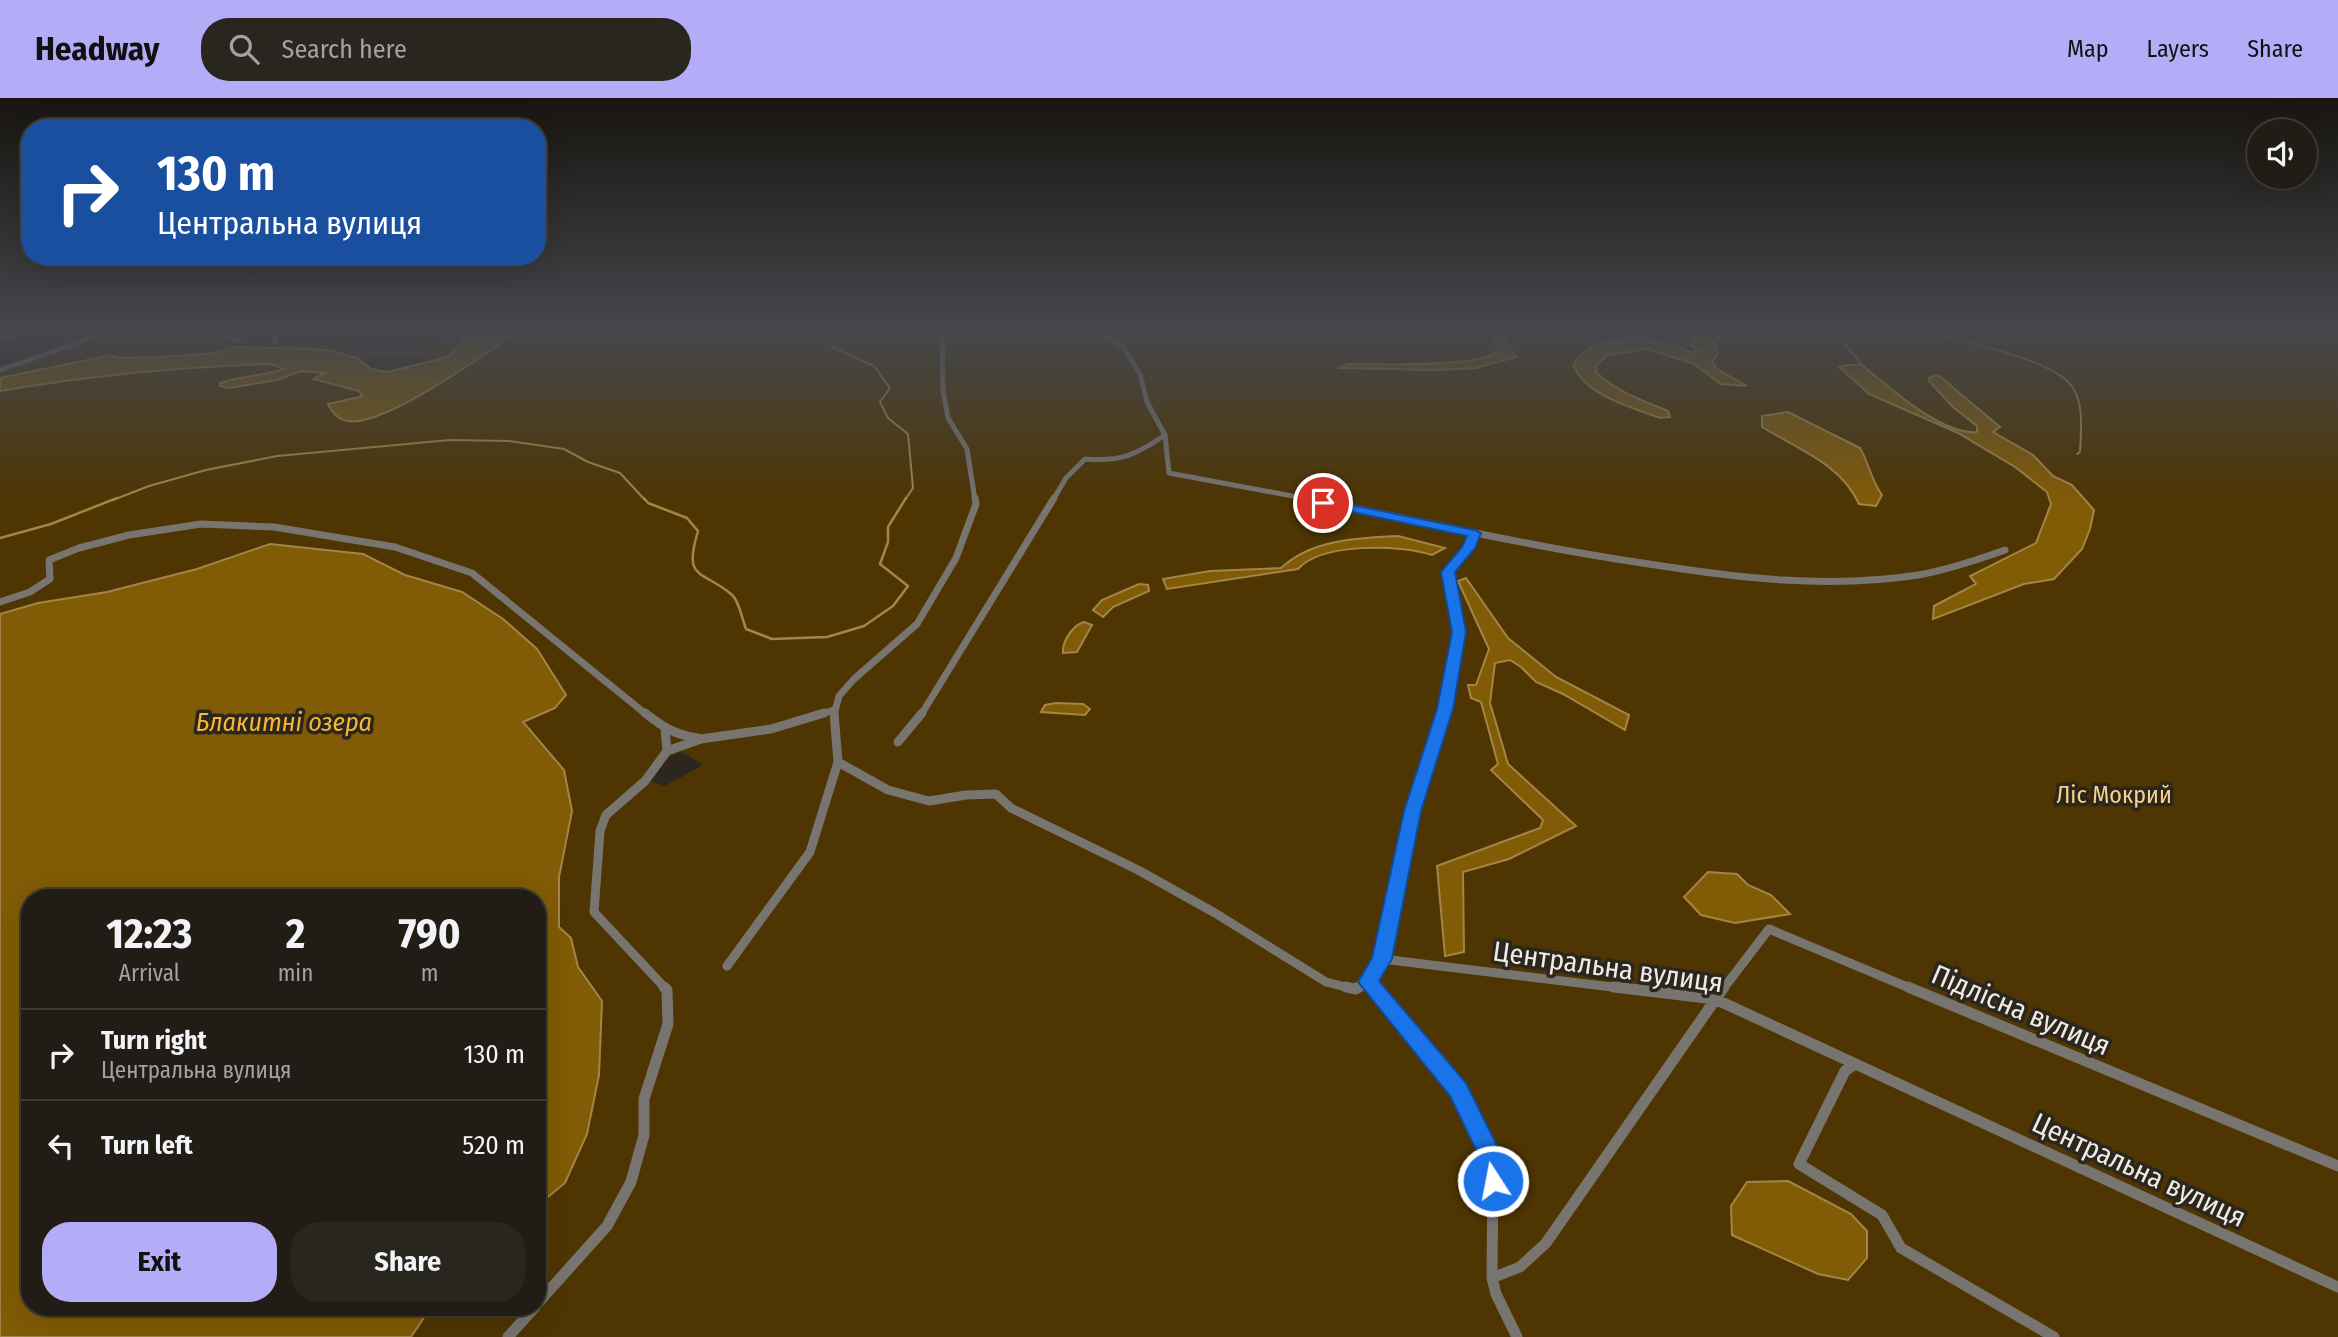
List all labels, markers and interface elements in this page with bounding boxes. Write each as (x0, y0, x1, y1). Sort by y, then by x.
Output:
search box (201, 18, 691, 81)
text: Headway (35, 29, 159, 69)
icon: search (225, 30, 263, 68)
text: Search here (281, 34, 407, 65)
text: Map (2067, 35, 2109, 63)
text: Layers (2147, 35, 2209, 63)
text: Share (2247, 35, 2303, 63)
map controls (2247, 119, 2317, 189)
button: sound (2247, 119, 2317, 189)
text: 130 m (157, 144, 275, 203)
icon: right (42, 147, 133, 238)
text: Центральна вулиця (157, 204, 422, 242)
pin (1293, 473, 1353, 533)
icon: arrive (1304, 484, 1342, 522)
water label: Блакитні озера (196, 707, 372, 738)
park label: Ліс Мокрий (2056, 781, 2172, 809)
text: 12:23 (106, 909, 192, 959)
text: 2 (286, 909, 305, 959)
text: 790 (399, 909, 461, 959)
street label: Центральна вулиця (1491, 935, 1725, 999)
street label: Підлісна вулиця (1927, 958, 2115, 1062)
text: Arrival (119, 959, 180, 987)
text: min (278, 959, 313, 987)
text: m (421, 959, 438, 987)
text: Turn right (101, 1025, 207, 1056)
icon: right (42, 1036, 80, 1074)
text: 130 m (463, 1039, 525, 1070)
text: Центральна вулиця (101, 1056, 292, 1084)
street label: Центральна вулиця (2027, 1106, 2251, 1234)
icon: left (42, 1127, 80, 1165)
text: Turn left (101, 1130, 193, 1161)
text: 520 m (462, 1130, 525, 1161)
position arrow (1456, 1144, 1530, 1218)
button: Exit (42, 1222, 277, 1302)
button: Share (291, 1222, 525, 1302)

